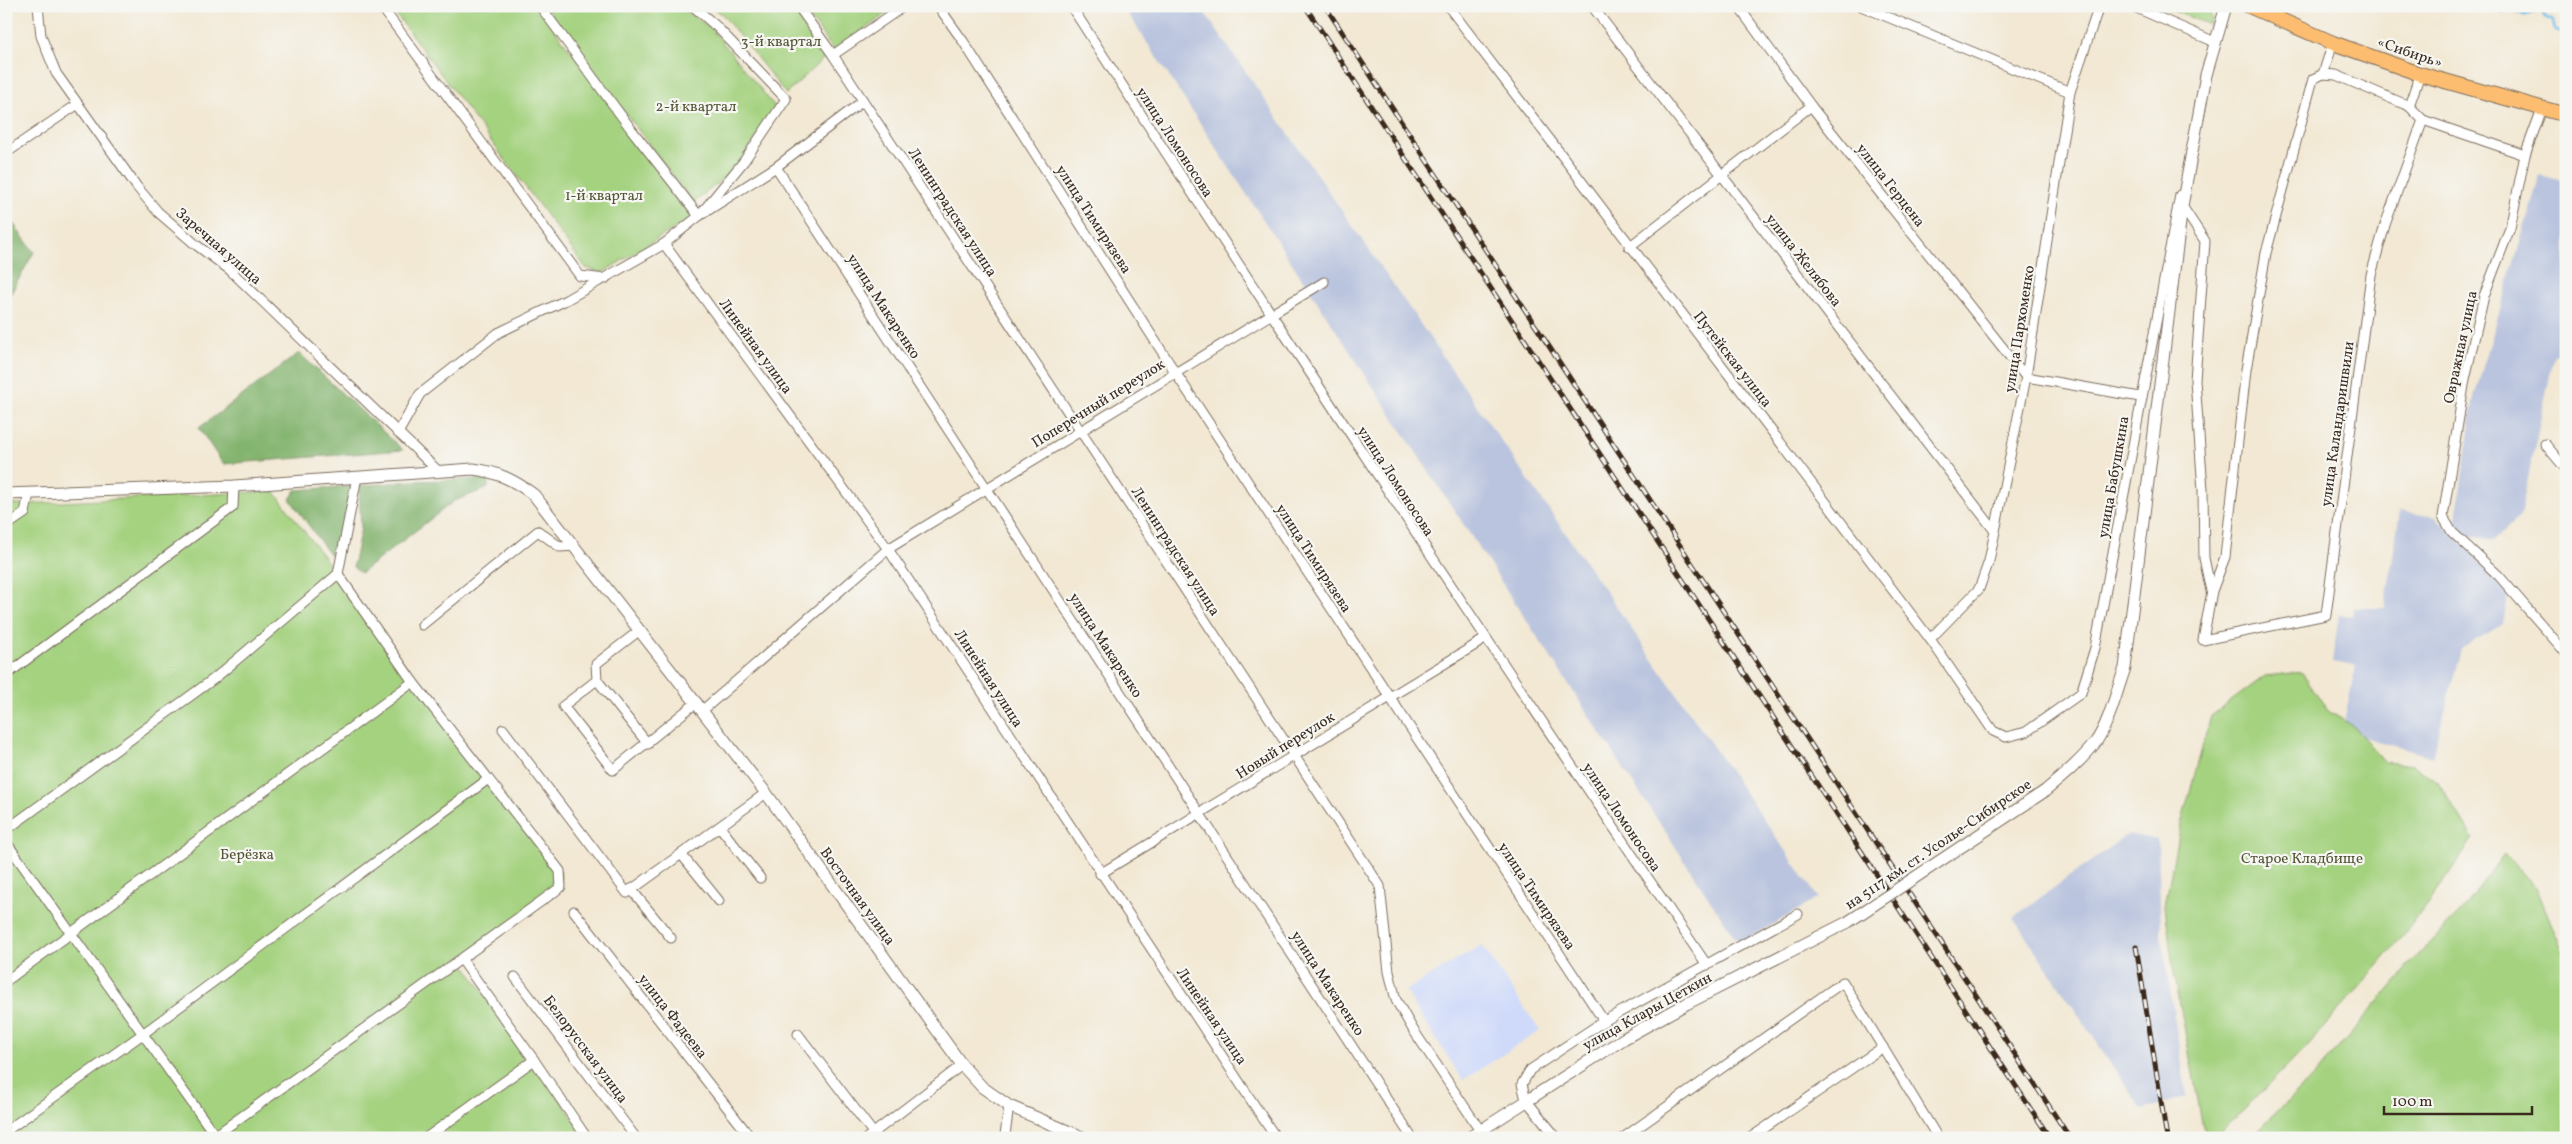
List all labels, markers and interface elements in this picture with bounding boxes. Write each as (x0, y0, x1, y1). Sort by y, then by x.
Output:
park label: 3-й квартал (741, 32, 821, 53)
street label: «Сибирь» (2374, 32, 2445, 74)
street label: улица Ломоносова (1130, 84, 1217, 202)
park label: 2-й квартал (656, 97, 736, 118)
street label: улица Герцена (1850, 140, 1929, 232)
street label: Ленинградская улица (902, 144, 1001, 281)
street label: улица Тимирязева (1050, 161, 1136, 278)
park label: 1-й квартал (565, 186, 643, 207)
street label: Заречная улица (170, 204, 266, 291)
street label: улица Желябова (1760, 210, 1846, 312)
street label: улица Макаренко (841, 250, 925, 364)
street label: улица Пархоменко (2000, 264, 2041, 394)
street label: Овражная улица (2439, 289, 2484, 406)
street label: Линейная улица (713, 295, 797, 399)
street label: Путейская улица (1688, 307, 1776, 412)
street label: улица Каландаришвили (2316, 340, 2361, 508)
street label: Поперечный переулок (1028, 355, 1170, 454)
street label: улица Бабушкина (2093, 415, 2136, 540)
street label: улица Ломоносова (1351, 423, 1438, 541)
street label: Ленинградская улица (1125, 483, 1224, 620)
street label: улица Тимирязева (1270, 500, 1356, 617)
street label: улица Макаренко (1063, 589, 1147, 703)
street label: Линейная улица (948, 626, 1027, 732)
street label: Новый переулок (1232, 707, 1339, 785)
street label: улица Ломоносова (1576, 759, 1665, 877)
street label: на 5117 км. ст. Усолье-Сибирское (1841, 775, 2036, 916)
street label: улица Тимирязева (1492, 839, 1580, 955)
street label: Восточная улица (814, 844, 899, 950)
park label: Берёзка (220, 845, 274, 866)
park label: Старое Кладбище (2241, 849, 2363, 870)
street label: улица Макаренко (1285, 927, 1369, 1041)
street label: Линейная улица (1170, 964, 1251, 1070)
street label: улица Клары Цеткин (1579, 968, 1716, 1057)
street label: улица Фадеева (632, 970, 712, 1064)
street label: Белорусская улица (537, 992, 632, 1108)
scale bar (2384, 1084, 2532, 1116)
text: 100 m (2392, 1092, 2432, 1113)

